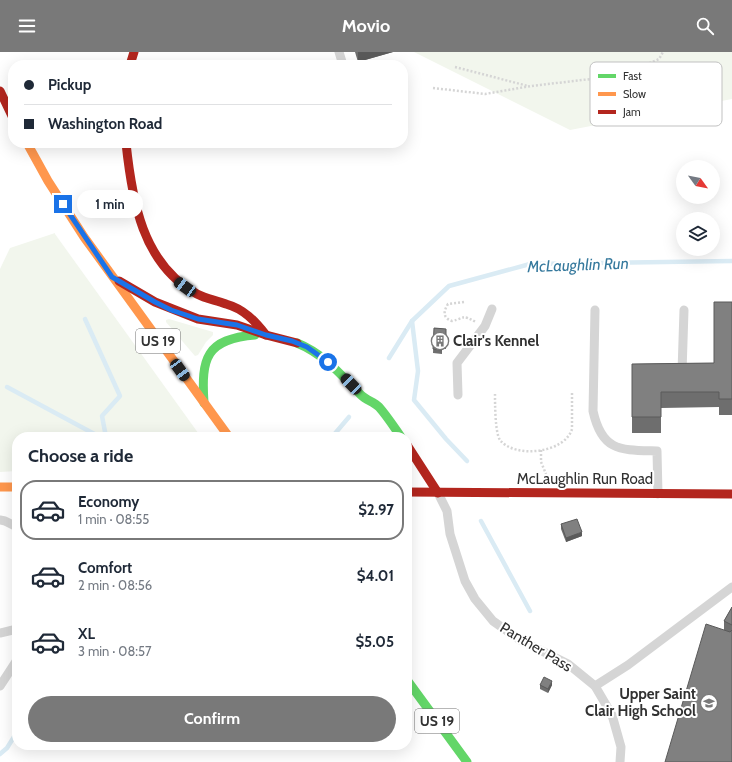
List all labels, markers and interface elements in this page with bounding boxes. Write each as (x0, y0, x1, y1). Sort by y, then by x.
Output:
icon: menu (16, 15, 38, 37)
text: Movio (342, 15, 390, 37)
icon: search (694, 15, 716, 37)
legend (590, 62, 722, 126)
text: Fast (623, 69, 642, 83)
text: Pickup (48, 76, 91, 94)
text: Slow (623, 87, 646, 101)
text: Jam (622, 105, 641, 119)
text: Washington Road (48, 115, 162, 133)
north arrow (676, 160, 720, 204)
map controls (676, 160, 720, 256)
callout: 1 min (77, 190, 143, 218)
route end (54, 195, 72, 213)
text: 1 min (95, 196, 125, 212)
button: layers (676, 212, 720, 256)
water label: McLaughlin Run (526, 254, 629, 276)
car (172, 275, 198, 299)
road number: US 19 (136, 329, 180, 353)
building icon: Clair's Kennel (430, 331, 450, 351)
place label: Clair's Kennel (453, 332, 539, 350)
route start (319, 353, 337, 371)
car (168, 357, 192, 383)
car (338, 371, 364, 397)
text: Choose a ride (28, 445, 133, 467)
street label: McLaughlin Run Road (517, 470, 653, 488)
icon: car (30, 492, 66, 528)
text: Economy (78, 493, 139, 511)
text: $2.97 (358, 501, 394, 519)
text: 1 min · 08:55 (78, 511, 149, 527)
icon: car (30, 558, 66, 594)
text: Comfort (78, 559, 132, 577)
text: $4.01 (357, 567, 394, 585)
text: 2 min · 08:56 (78, 577, 152, 593)
street label: Panther Pass (497, 618, 575, 676)
icon: car (30, 624, 66, 660)
text: XL (78, 625, 95, 643)
text: $5.05 (355, 633, 394, 651)
text: 3 min · 08:57 (78, 643, 152, 659)
place label: Upper Saint Clair High School (585, 685, 696, 720)
school or university icon: Upper Saint Clair High School (699, 693, 719, 713)
button: Confirm (28, 696, 396, 742)
road number: US 19 (415, 709, 459, 733)

